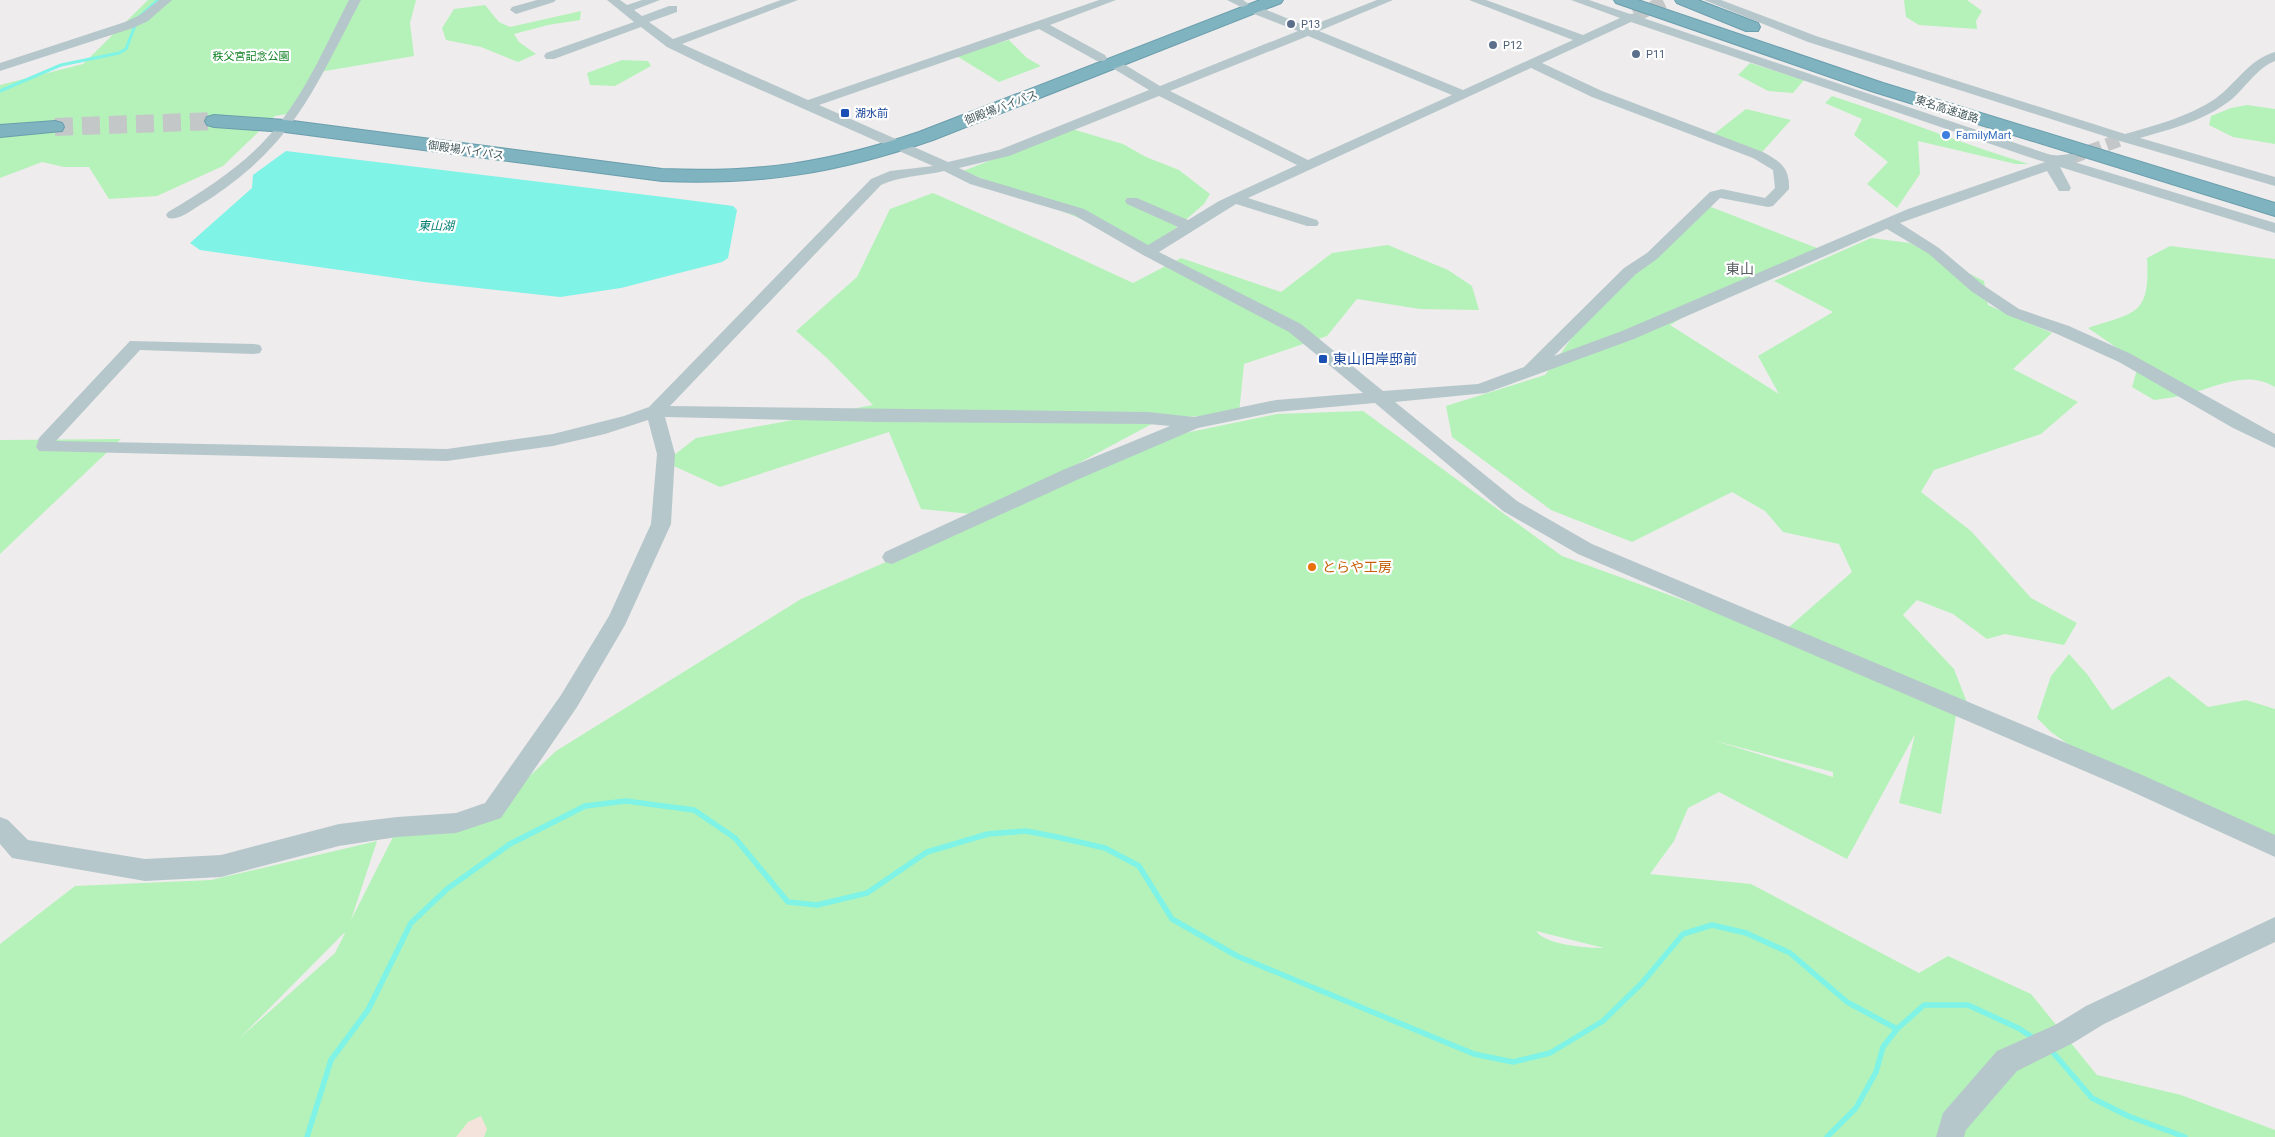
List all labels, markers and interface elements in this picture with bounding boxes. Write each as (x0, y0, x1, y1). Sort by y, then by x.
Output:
marker: P13 (1285, 18, 1297, 30)
place label: P13 (1301, 18, 1320, 31)
marker: P12 (1487, 39, 1499, 51)
place label: P12 (1503, 39, 1522, 52)
marker: P11 (1630, 48, 1642, 60)
place label: P11 (1646, 48, 1665, 61)
park label: 秩父宮記念公園 (213, 50, 290, 63)
street label: 御殿場バイパス (962, 88, 1039, 128)
street label: 東名高速道路 (1913, 93, 1980, 126)
marker: 湖水前 (839, 107, 851, 119)
place label: 湖水前 (855, 107, 888, 120)
marker: FamilyMart (1940, 129, 1952, 141)
place label: FamilyMart (1956, 129, 2012, 142)
street label: 御殿場バイパス (426, 139, 505, 162)
water label: 東山湖 (418, 219, 456, 233)
district label: 東山 (1726, 261, 1754, 277)
place label: 東山旧岸邸前 (1333, 351, 1417, 367)
marker: 東山旧岸邸前 (1317, 353, 1329, 365)
place label: とらや工房 (1322, 559, 1392, 575)
marker: とらや工房 (1306, 561, 1318, 573)

